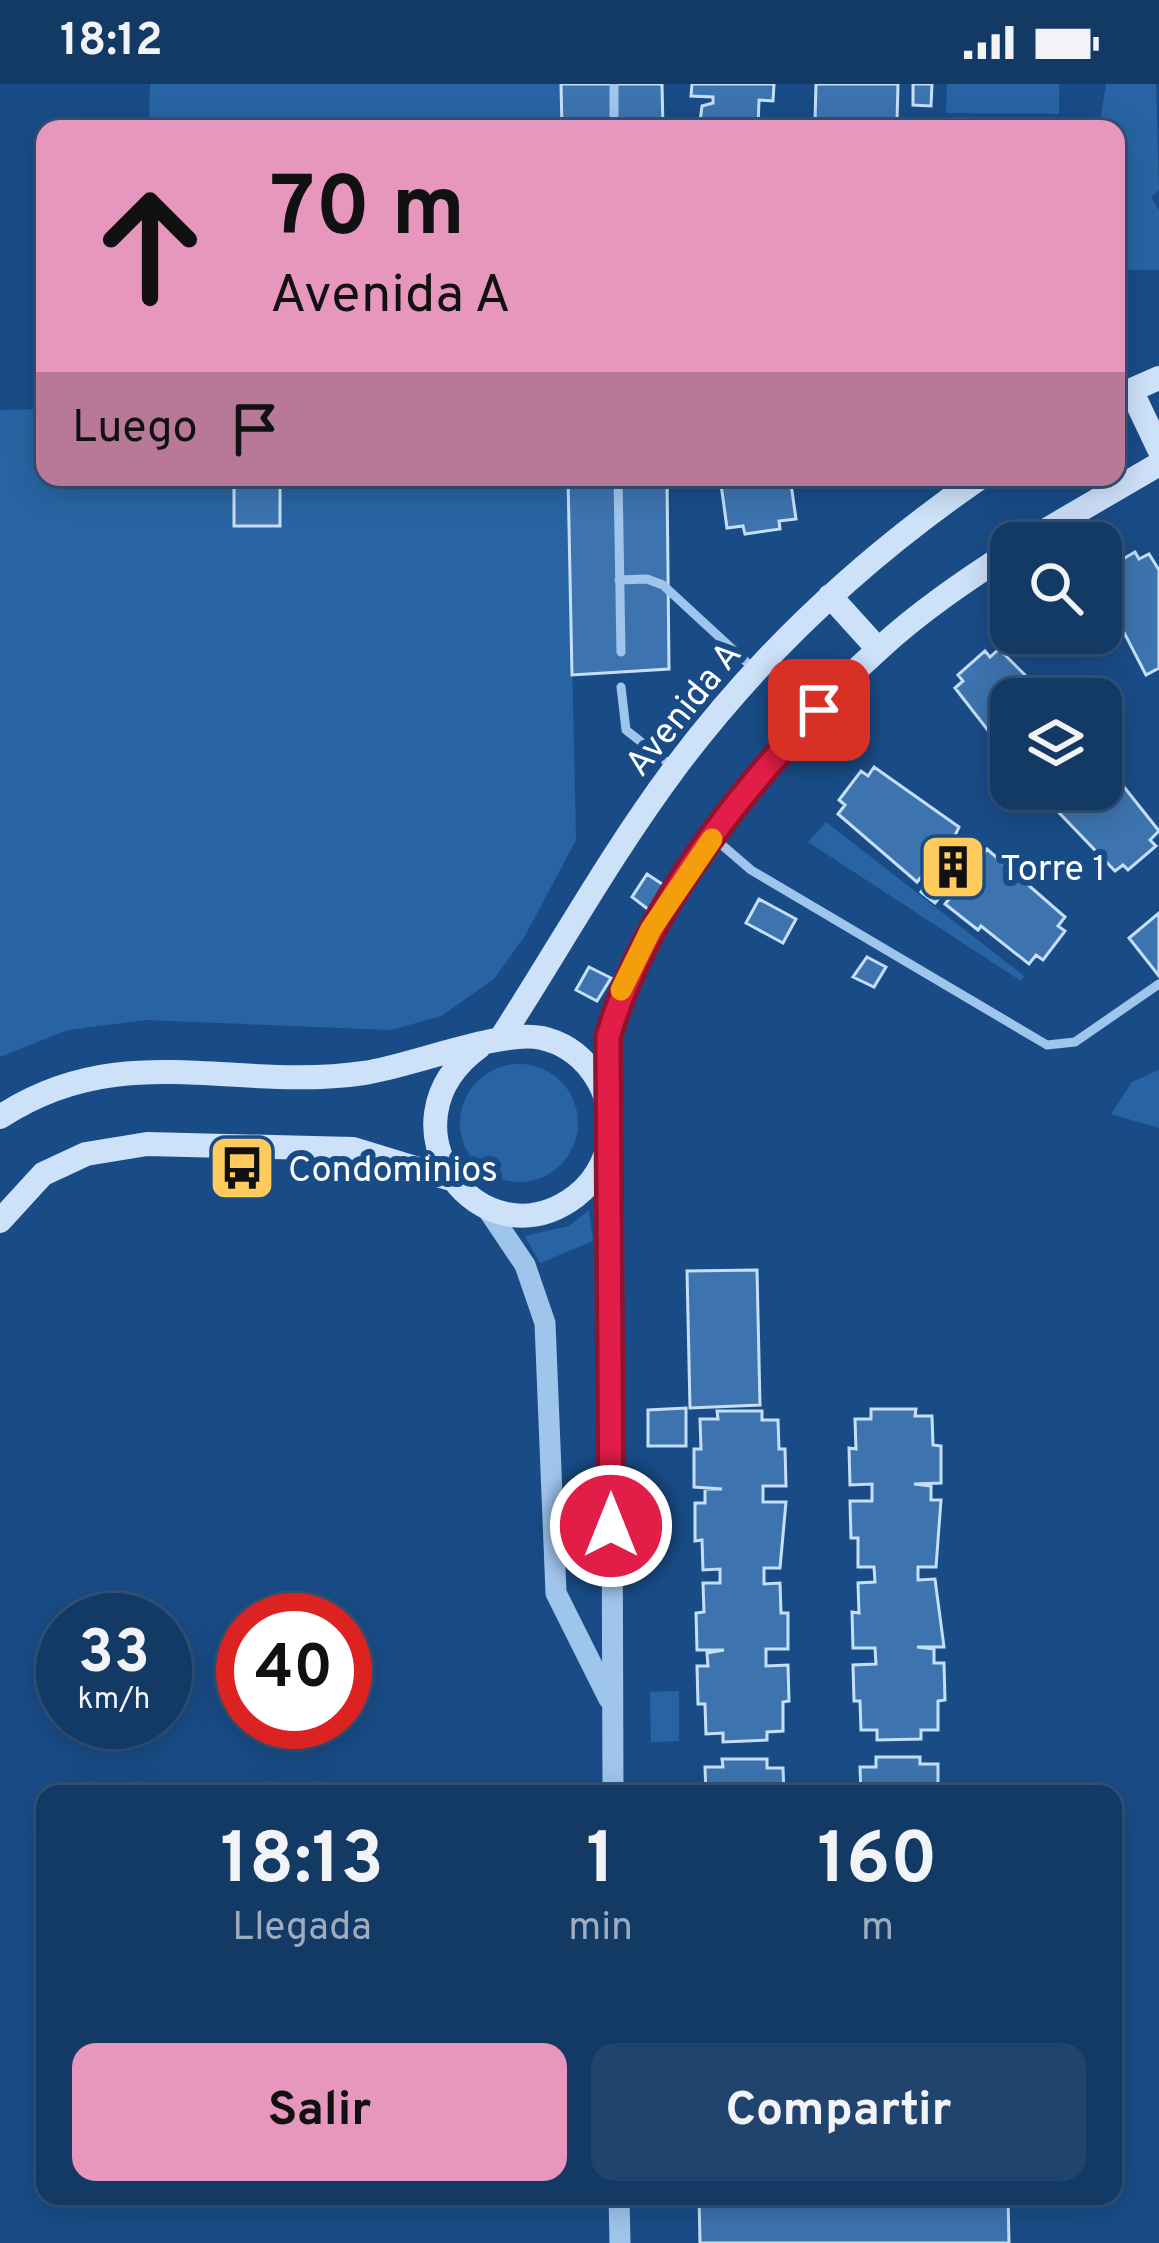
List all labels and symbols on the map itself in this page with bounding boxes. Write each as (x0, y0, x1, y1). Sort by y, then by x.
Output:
street label: Avenida A (617, 634, 754, 787)
pin (768, 659, 870, 761)
building icon: Torre 1 (918, 832, 988, 902)
place label: Torre 1 (1000, 848, 1106, 894)
bus stop icon: Condominios (207, 1133, 277, 1203)
place label: Condominios (288, 1149, 498, 1195)
position arrow (548, 1463, 674, 1589)
speed limit sign: 40 (216, 1593, 372, 1749)

